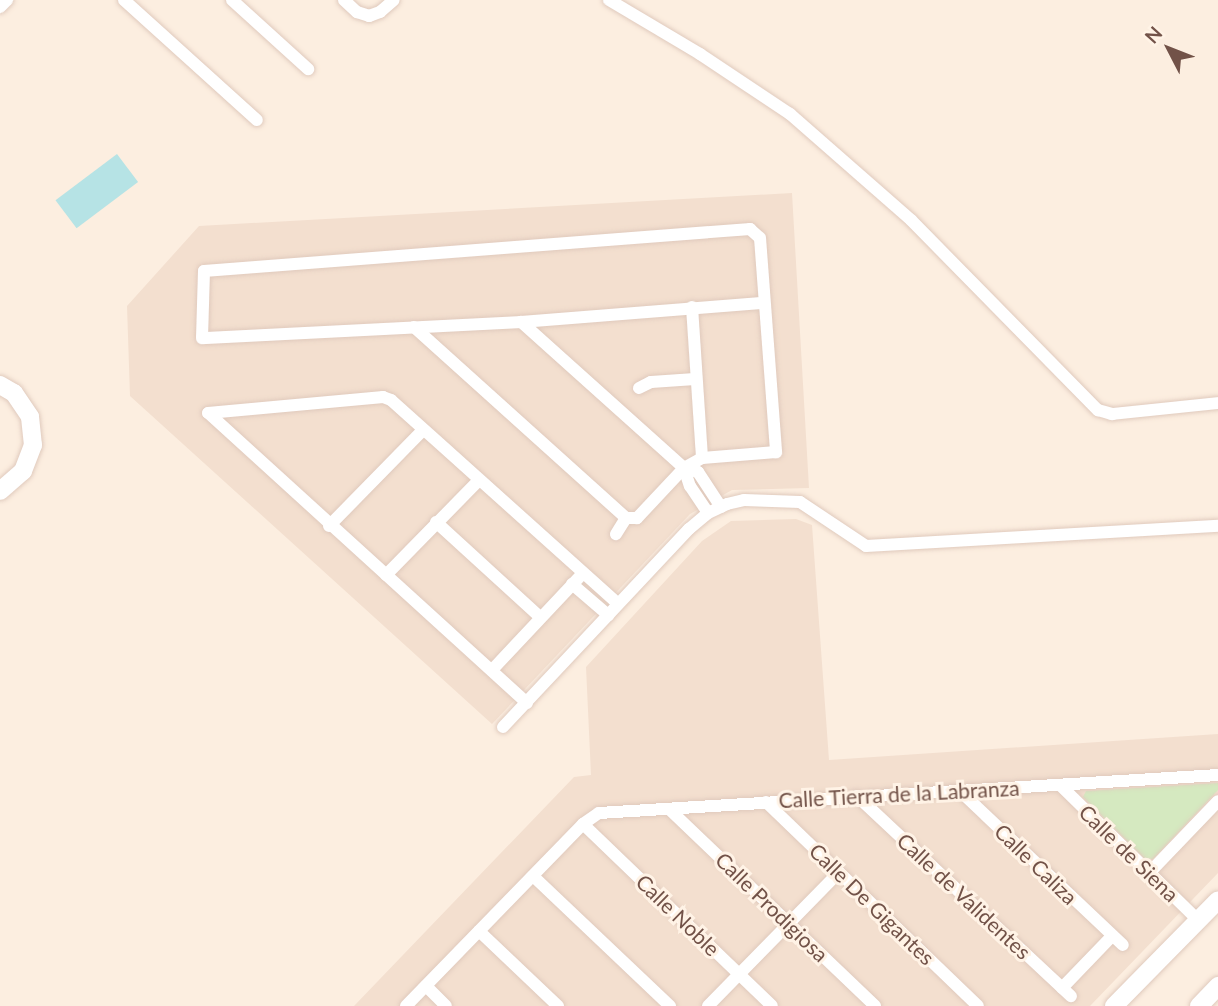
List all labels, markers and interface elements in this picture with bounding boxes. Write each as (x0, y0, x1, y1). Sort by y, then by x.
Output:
north arrow (1134, 14, 1204, 84)
text: N (1140, 21, 1166, 48)
street label: Calle Tierra de la Labranza (778, 775, 1020, 813)
street label: Calle de Siena (1074, 799, 1184, 907)
street label: Calle Caliza (989, 818, 1083, 910)
street label: Calle de Validentes (892, 827, 1036, 965)
street label: Calle De Gigantes (804, 838, 940, 970)
street label: Calle Prodigiosa (711, 847, 833, 967)
street label: Calle Noble (631, 869, 725, 961)

